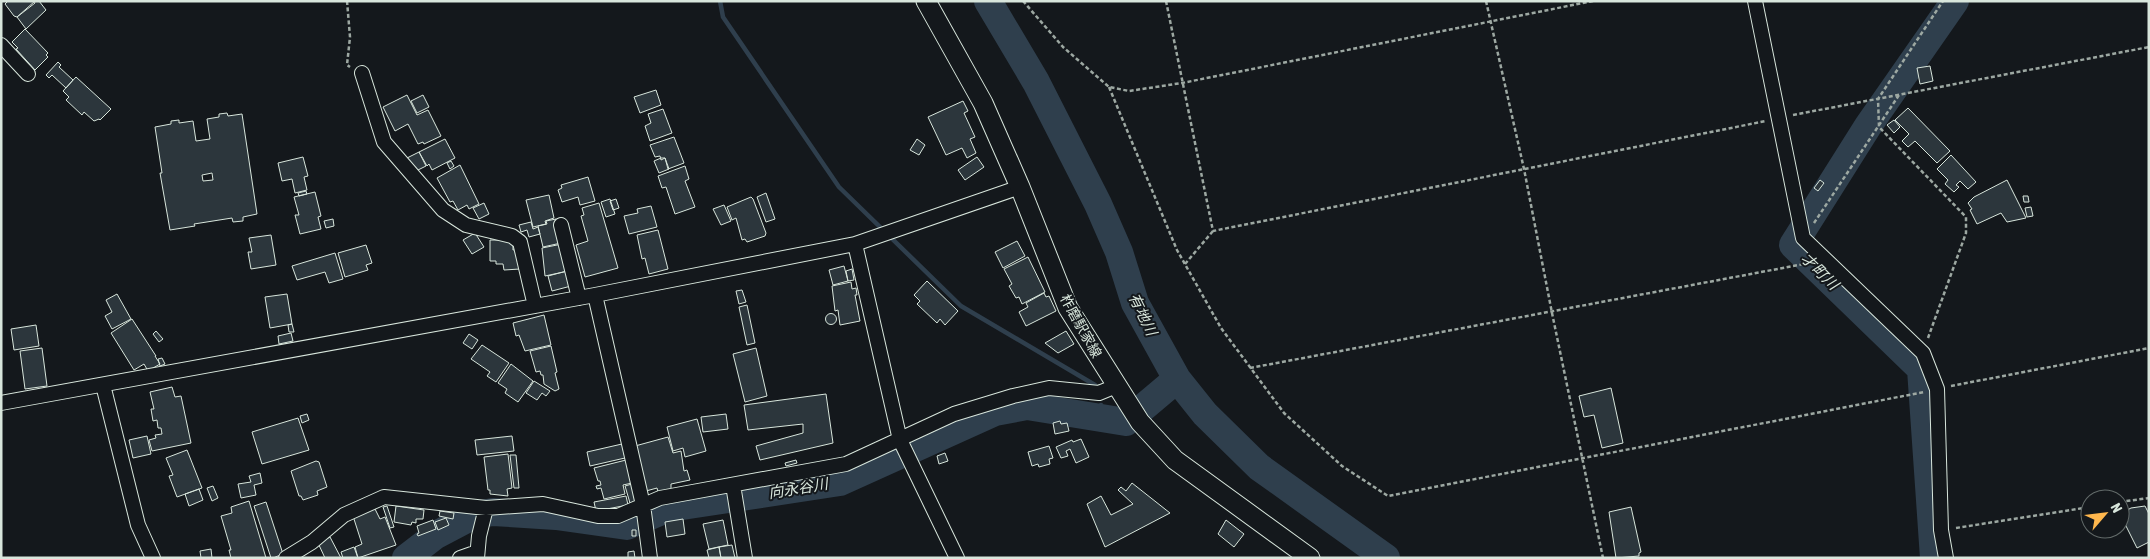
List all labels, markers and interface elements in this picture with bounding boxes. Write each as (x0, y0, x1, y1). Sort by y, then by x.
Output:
water label: 才町川 (1798, 249, 1844, 294)
water label: 有地川 (1125, 290, 1161, 340)
street label: 柞磨駅家線 (1057, 292, 1105, 360)
water label: 向永谷川 (767, 475, 831, 501)
north arrow (2080, 489, 2130, 539)
text: N (2107, 500, 2125, 515)

